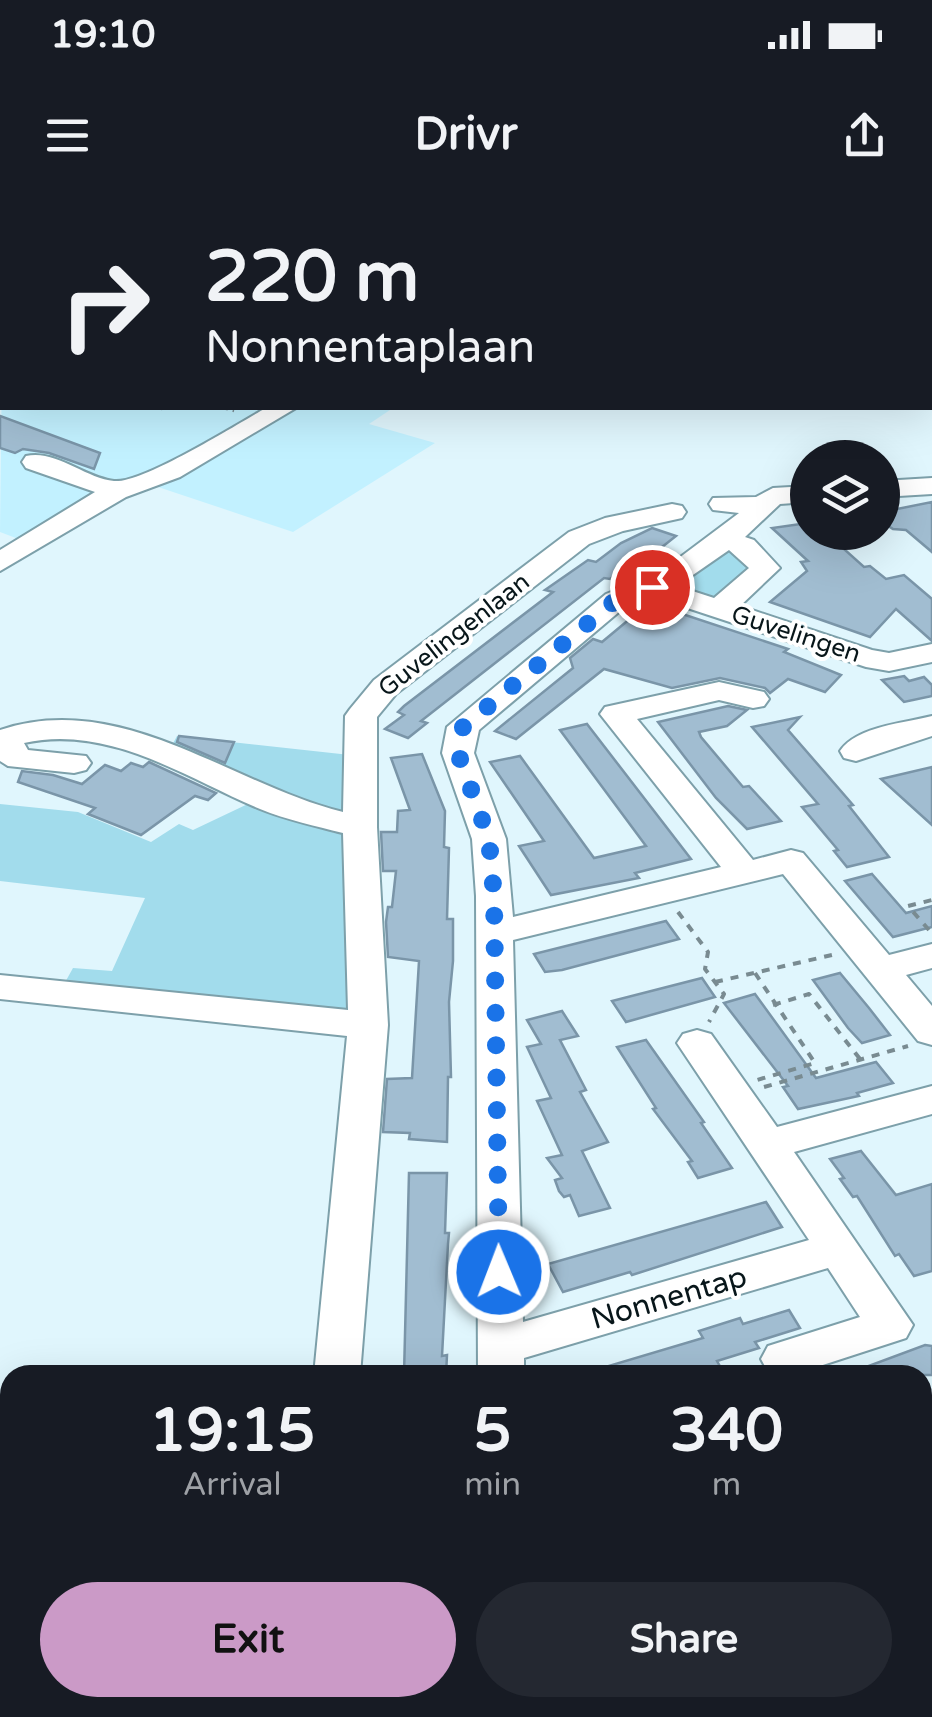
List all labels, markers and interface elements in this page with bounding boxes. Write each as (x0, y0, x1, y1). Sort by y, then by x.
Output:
text: 19:10 (50, 12, 155, 58)
icon: menu (40, 108, 95, 163)
text: Drivr (415, 108, 517, 162)
icon: share (837, 108, 892, 163)
text: 220 m (205, 236, 419, 320)
icon: right (40, 240, 170, 370)
text: Nonnentaplaan (205, 321, 535, 375)
map controls (790, 440, 900, 550)
button: layers (790, 440, 900, 550)
pin (610, 545, 695, 630)
icon: arrive (625, 560, 680, 615)
street label: Guvelingenlaan (372, 567, 536, 703)
street label: Guvelingen (728, 599, 864, 669)
position arrow (447, 1220, 551, 1324)
street label: Nonnentap (587, 1258, 751, 1338)
text: 19:15 (149, 1395, 315, 1467)
text: 5 (474, 1395, 511, 1467)
text: 340 (670, 1395, 783, 1467)
text: Arrival (183, 1466, 282, 1504)
text: min (464, 1466, 521, 1504)
text: m (712, 1466, 741, 1504)
button: Exit (40, 1582, 456, 1697)
button: Share (476, 1582, 892, 1697)

